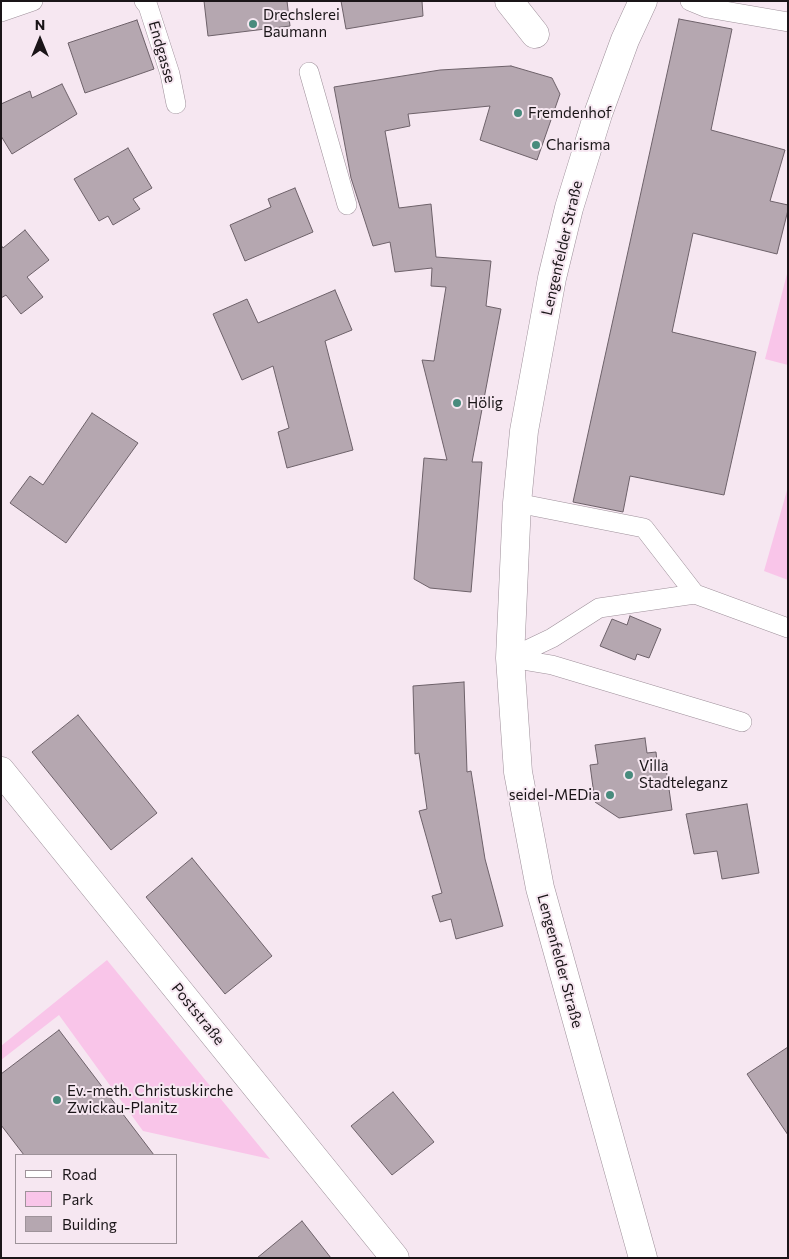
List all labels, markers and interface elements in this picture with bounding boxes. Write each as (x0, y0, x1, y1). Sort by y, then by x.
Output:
place label: Drechslerei Baumann (263, 6, 340, 41)
north arrow (15, 15, 65, 65)
text: N (35, 16, 45, 33)
marker: Drechslerei Baumann (247, 18, 259, 30)
street label: Endgasse (145, 19, 179, 85)
place label: Fremdenhof (528, 104, 612, 122)
marker: Fremdenhof (512, 107, 524, 119)
place label: Charisma (546, 136, 610, 154)
marker: Charisma (530, 139, 542, 151)
street label: Lengenfelder Straße (538, 179, 586, 317)
place label: Hölig (467, 394, 503, 412)
marker: Hölig (451, 397, 463, 409)
place label: Villa Stadteleganz (639, 757, 728, 792)
marker: Villa Stadteleganz (623, 769, 635, 781)
place label: seidel-MEDia (509, 786, 600, 804)
marker: seidel-MEDia (604, 789, 616, 801)
street label: Lengenfelder Straße (533, 892, 587, 1030)
street label: Poststraße (168, 979, 228, 1049)
place label: Ev.-meth. Christuskirche Zwickau-Planitz (67, 1082, 233, 1117)
marker: Ev.-meth. Christuskirche Zwickau-Planitz (51, 1094, 63, 1106)
legend (15, 1154, 178, 1244)
text: Road (62, 1165, 97, 1183)
text: Park (62, 1190, 93, 1208)
text: Building (62, 1215, 117, 1233)

